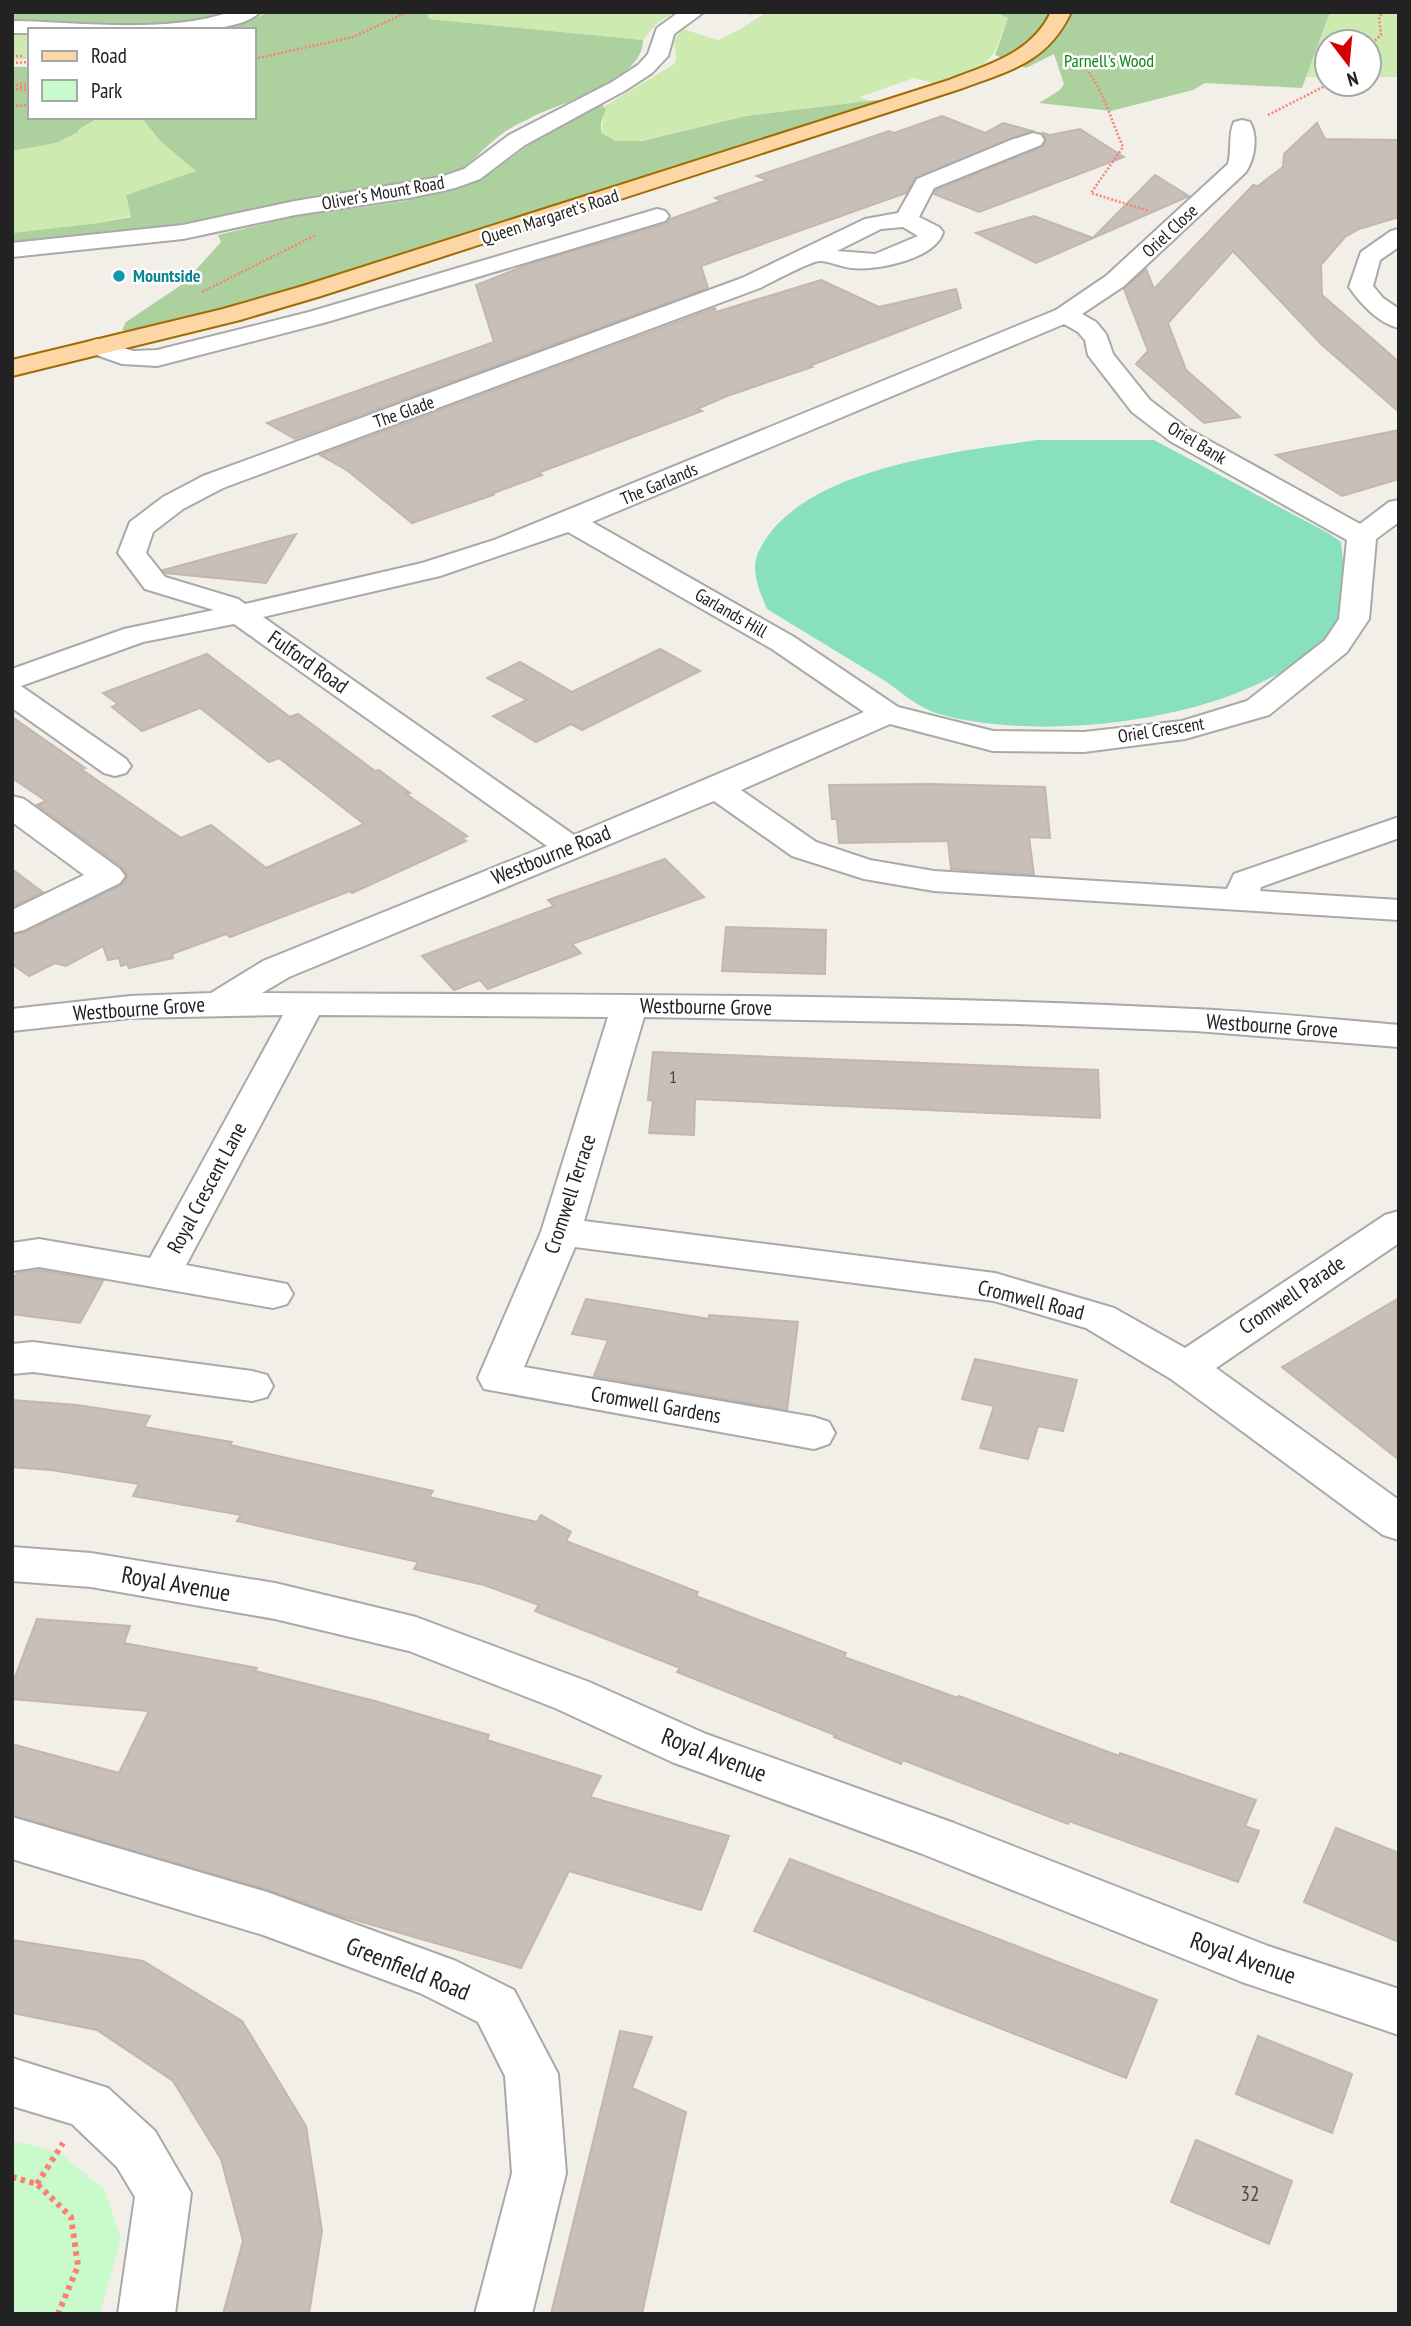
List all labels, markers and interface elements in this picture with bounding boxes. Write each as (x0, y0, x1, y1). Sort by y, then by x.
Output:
legend (28, 28, 256, 119)
north arrow (1313, 28, 1383, 98)
text: Road (91, 42, 127, 69)
park label: Parnell's Wood (1064, 49, 1154, 72)
text: N (1344, 66, 1361, 92)
text: Park (91, 77, 122, 104)
street label: Oliver's Mount Road (320, 170, 446, 215)
street label: Queen Margaret's Road (478, 183, 621, 250)
street label: Oriel Close (1137, 199, 1202, 262)
place label: Mountside (133, 264, 201, 287)
marker: Mountside (111, 268, 127, 284)
street label: The Glade (370, 390, 437, 433)
street label: Oriel Bank (1164, 416, 1231, 469)
street label: The Garlands (617, 457, 701, 510)
street label: Garlands Hill (691, 583, 772, 643)
street label: Fulford Road (263, 624, 354, 699)
street label: Oriel Crescent (1116, 711, 1206, 748)
street label: Westbourne Road (487, 818, 614, 891)
street label: Westbourne Grove (72, 990, 206, 1027)
street label: Westbourne Grove (640, 992, 772, 1021)
street label: Westbourne Grove (1205, 1007, 1339, 1044)
house number: 1 (669, 1065, 677, 1088)
street label: Royal Crescent Lane (161, 1118, 252, 1258)
street label: Cromwell Terrace (538, 1131, 602, 1257)
street label: Cromwell Parade (1234, 1249, 1350, 1340)
street label: Cromwell Road (975, 1273, 1087, 1326)
street label: Cromwell Gardens (589, 1380, 723, 1429)
street label: Royal Avenue (119, 1559, 233, 1608)
street label: Royal Avenue (657, 1720, 771, 1789)
street label: Royal Avenue (1186, 1924, 1300, 1991)
street label: Greenfield Road (342, 1930, 475, 2007)
house number: 32 (1241, 2180, 1259, 2207)

